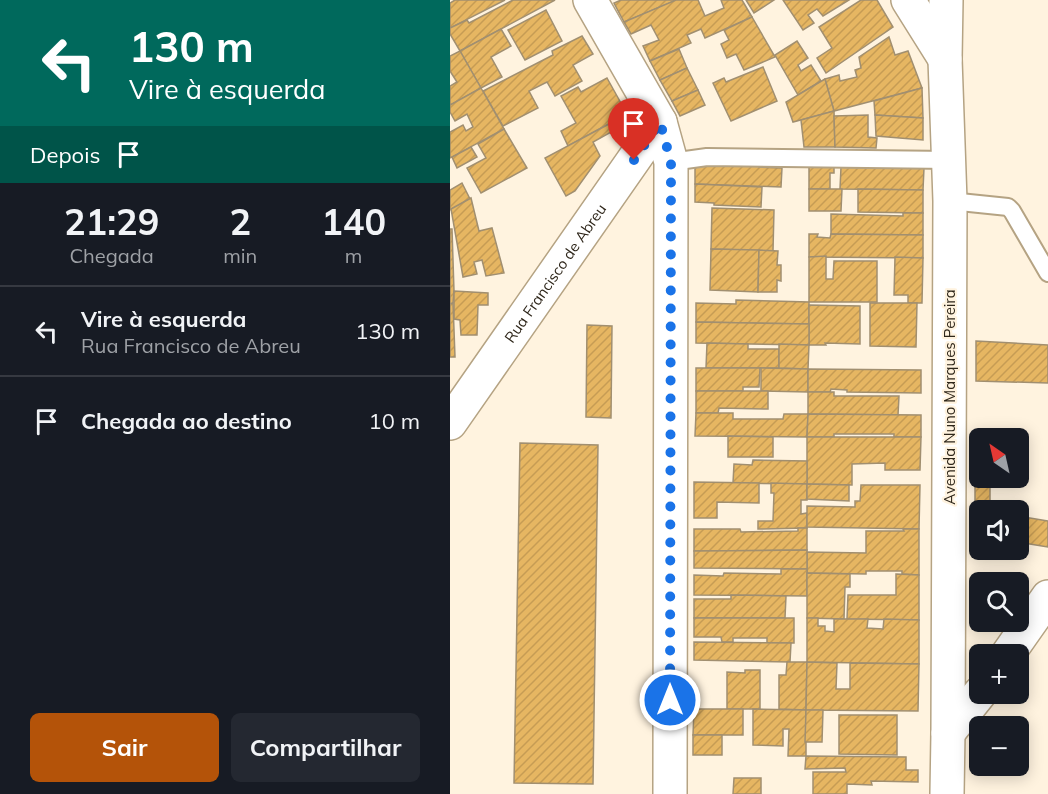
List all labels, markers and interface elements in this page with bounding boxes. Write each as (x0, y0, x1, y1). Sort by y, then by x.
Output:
text: 130 m (129, 20, 254, 73)
icon: left (30, 24, 108, 102)
text: Vire à esquerda (129, 72, 325, 106)
pin (608, 98, 659, 160)
icon: arrive (617, 107, 650, 140)
icon: arrive (112, 138, 145, 171)
text: Depois (30, 141, 100, 169)
text: 21:29 (64, 199, 159, 244)
text: 2 (229, 199, 251, 244)
text: 140 (321, 199, 386, 244)
street label: Rua Francisco de Abreu (500, 200, 610, 346)
text: Chegada (69, 243, 154, 268)
text: min (223, 243, 257, 268)
text: m (345, 243, 362, 268)
street label: Avenida Nuno Marques Pereira (940, 289, 959, 505)
text: Vire à esquerda (81, 305, 246, 333)
icon: left (30, 315, 63, 348)
text: 130 m (355, 317, 420, 345)
text: Rua Francisco de Abreu (81, 333, 301, 358)
icon: arrive (30, 405, 63, 438)
text: Chegada ao destino (81, 407, 292, 435)
text: 10 m (369, 407, 420, 435)
north arrow (969, 428, 1029, 488)
map controls (969, 428, 1029, 776)
button: sound (969, 500, 1029, 560)
button: search (969, 572, 1029, 632)
button: + (969, 644, 1029, 704)
position arrow (638, 668, 702, 732)
button: Sair (30, 713, 219, 782)
button: Compartilhar (231, 713, 420, 782)
button: − (969, 716, 1029, 776)

